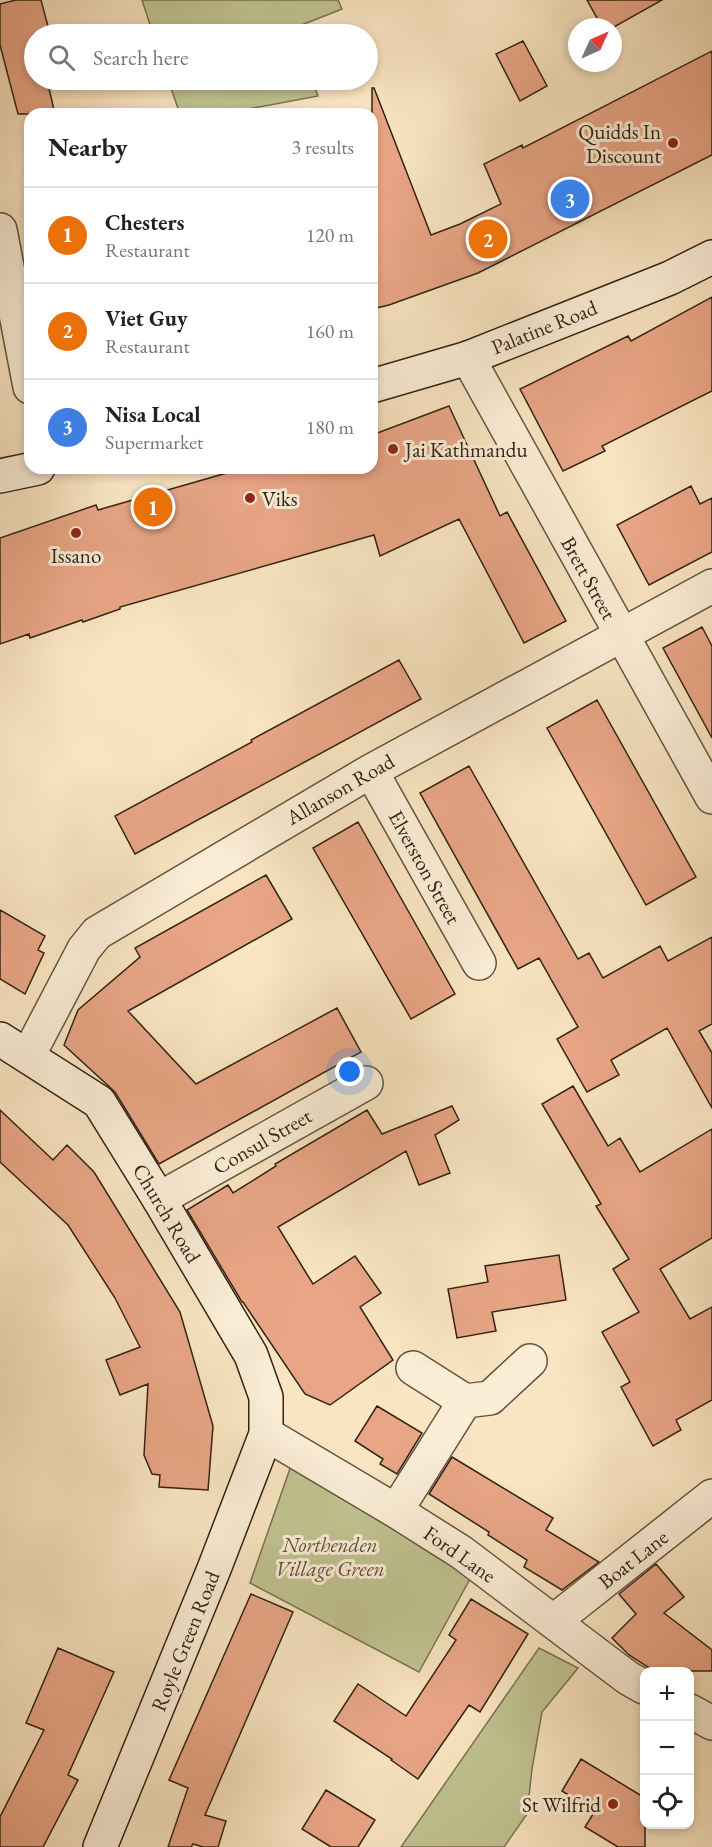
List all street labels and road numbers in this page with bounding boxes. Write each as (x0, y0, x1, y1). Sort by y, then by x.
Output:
street label: Palatine Road (487, 293, 601, 360)
street label: Brett Street (555, 532, 623, 625)
street label: Allanson Road (280, 747, 399, 831)
street label: Elverston Street (383, 805, 468, 929)
street label: Consul Street (208, 1102, 317, 1180)
street label: Church Road (127, 1158, 207, 1268)
street label: Ford Lane (419, 1519, 501, 1589)
street label: Boat Lane (593, 1523, 673, 1595)
street label: Royle Green Road (145, 1566, 226, 1715)

